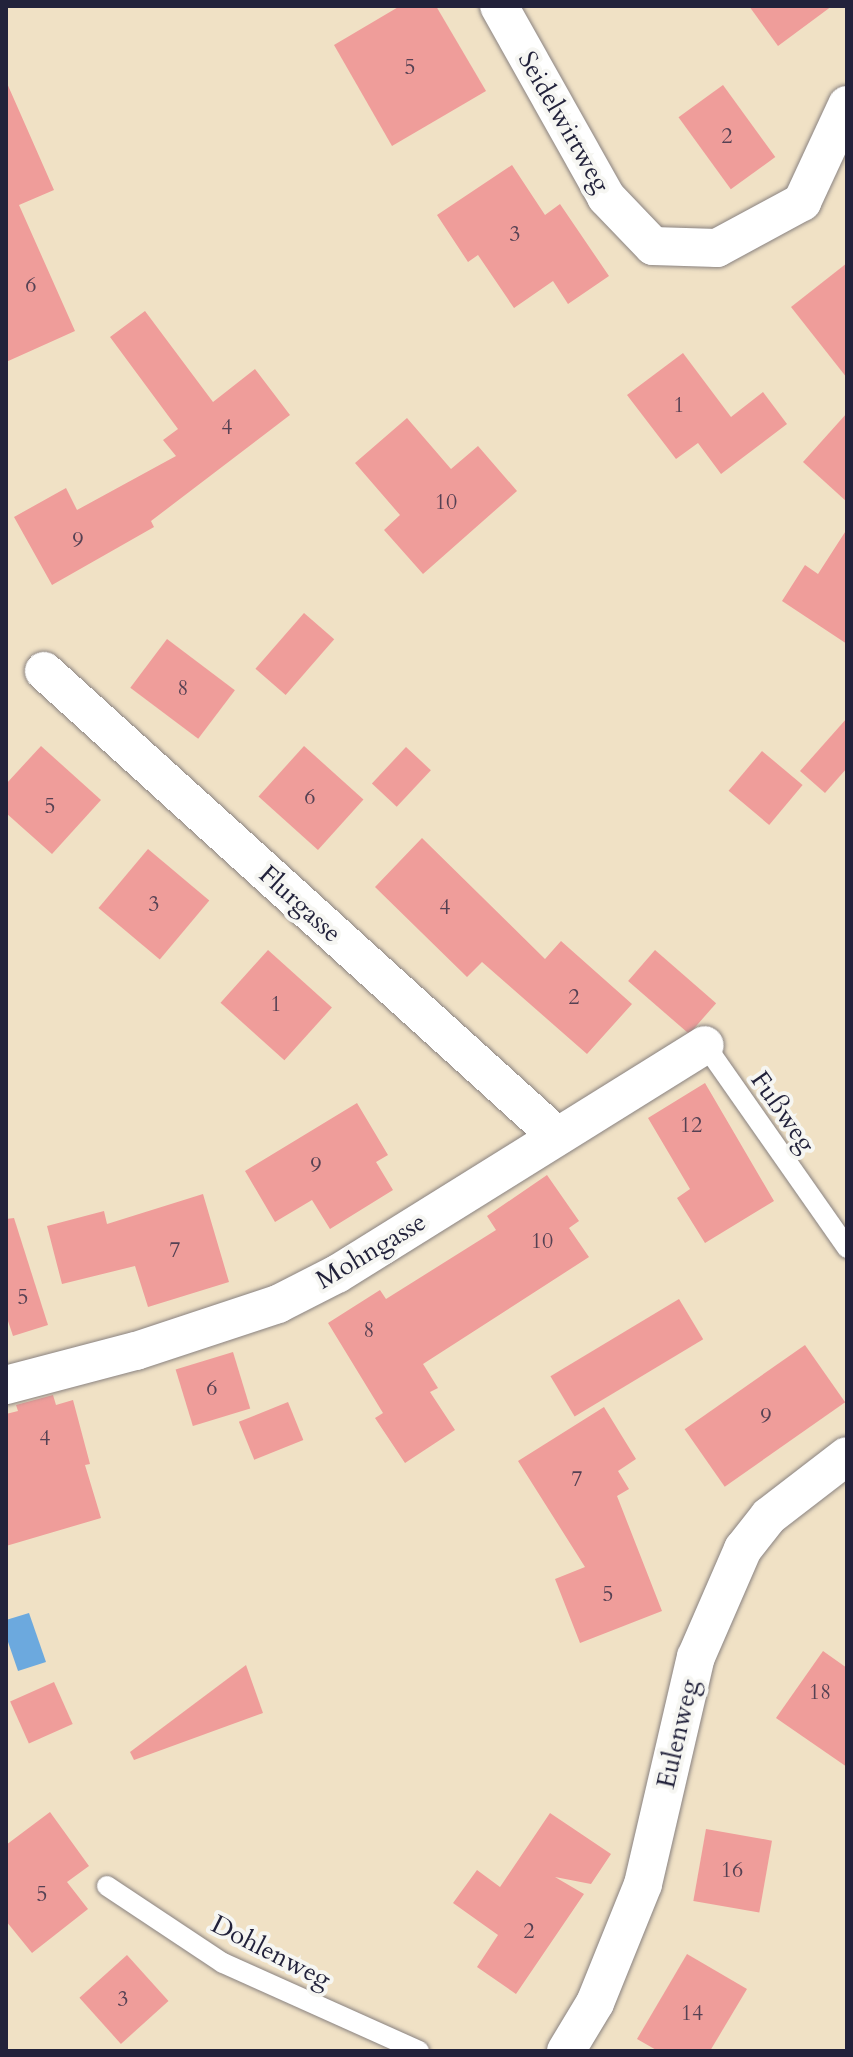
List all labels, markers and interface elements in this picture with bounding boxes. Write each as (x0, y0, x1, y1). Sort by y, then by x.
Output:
street label: Seidelwirtweg (511, 46, 617, 198)
house number: 5 (404, 55, 416, 81)
house number: 2 (721, 124, 733, 150)
house number: 3 (509, 222, 521, 248)
house number: 6 (25, 273, 37, 299)
house number: 1 (673, 393, 685, 419)
house number: 4 (221, 415, 233, 441)
house number: 10 (435, 490, 457, 516)
house number: 9 (72, 528, 84, 554)
house number: 8 (177, 676, 189, 702)
house number: 6 (304, 785, 316, 811)
house number: 5 (44, 794, 56, 820)
street label: Flurgasse (252, 859, 348, 949)
house number: 3 (148, 892, 160, 918)
house number: 4 (439, 895, 451, 921)
house number: 2 (568, 985, 580, 1011)
house number: 1 (270, 992, 282, 1018)
street label: Fußweg (744, 1065, 822, 1159)
house number: 12 (680, 1113, 702, 1139)
house number: 9 (310, 1153, 322, 1179)
street label: Mohngasse (310, 1206, 432, 1296)
house number: 10 (531, 1229, 553, 1255)
house number: 7 (169, 1238, 181, 1264)
house number: 5 (17, 1285, 29, 1311)
house number: 8 (363, 1318, 375, 1344)
house number: 6 (206, 1376, 218, 1402)
house number: 9 (760, 1404, 772, 1430)
house number: 4 (39, 1426, 51, 1452)
house number: 7 (571, 1467, 583, 1493)
house number: 5 (602, 1582, 614, 1608)
street label: Eulenweg (650, 1677, 706, 1791)
house number: 18 (809, 1680, 831, 1706)
house number: 16 (721, 1858, 743, 1884)
house number: 5 (36, 1882, 48, 1908)
street label: Dohlenweg (206, 1909, 336, 1995)
house number: 2 (523, 1919, 535, 1945)
house number: 3 (117, 1987, 129, 2013)
house number: 14 (681, 2001, 703, 2027)

